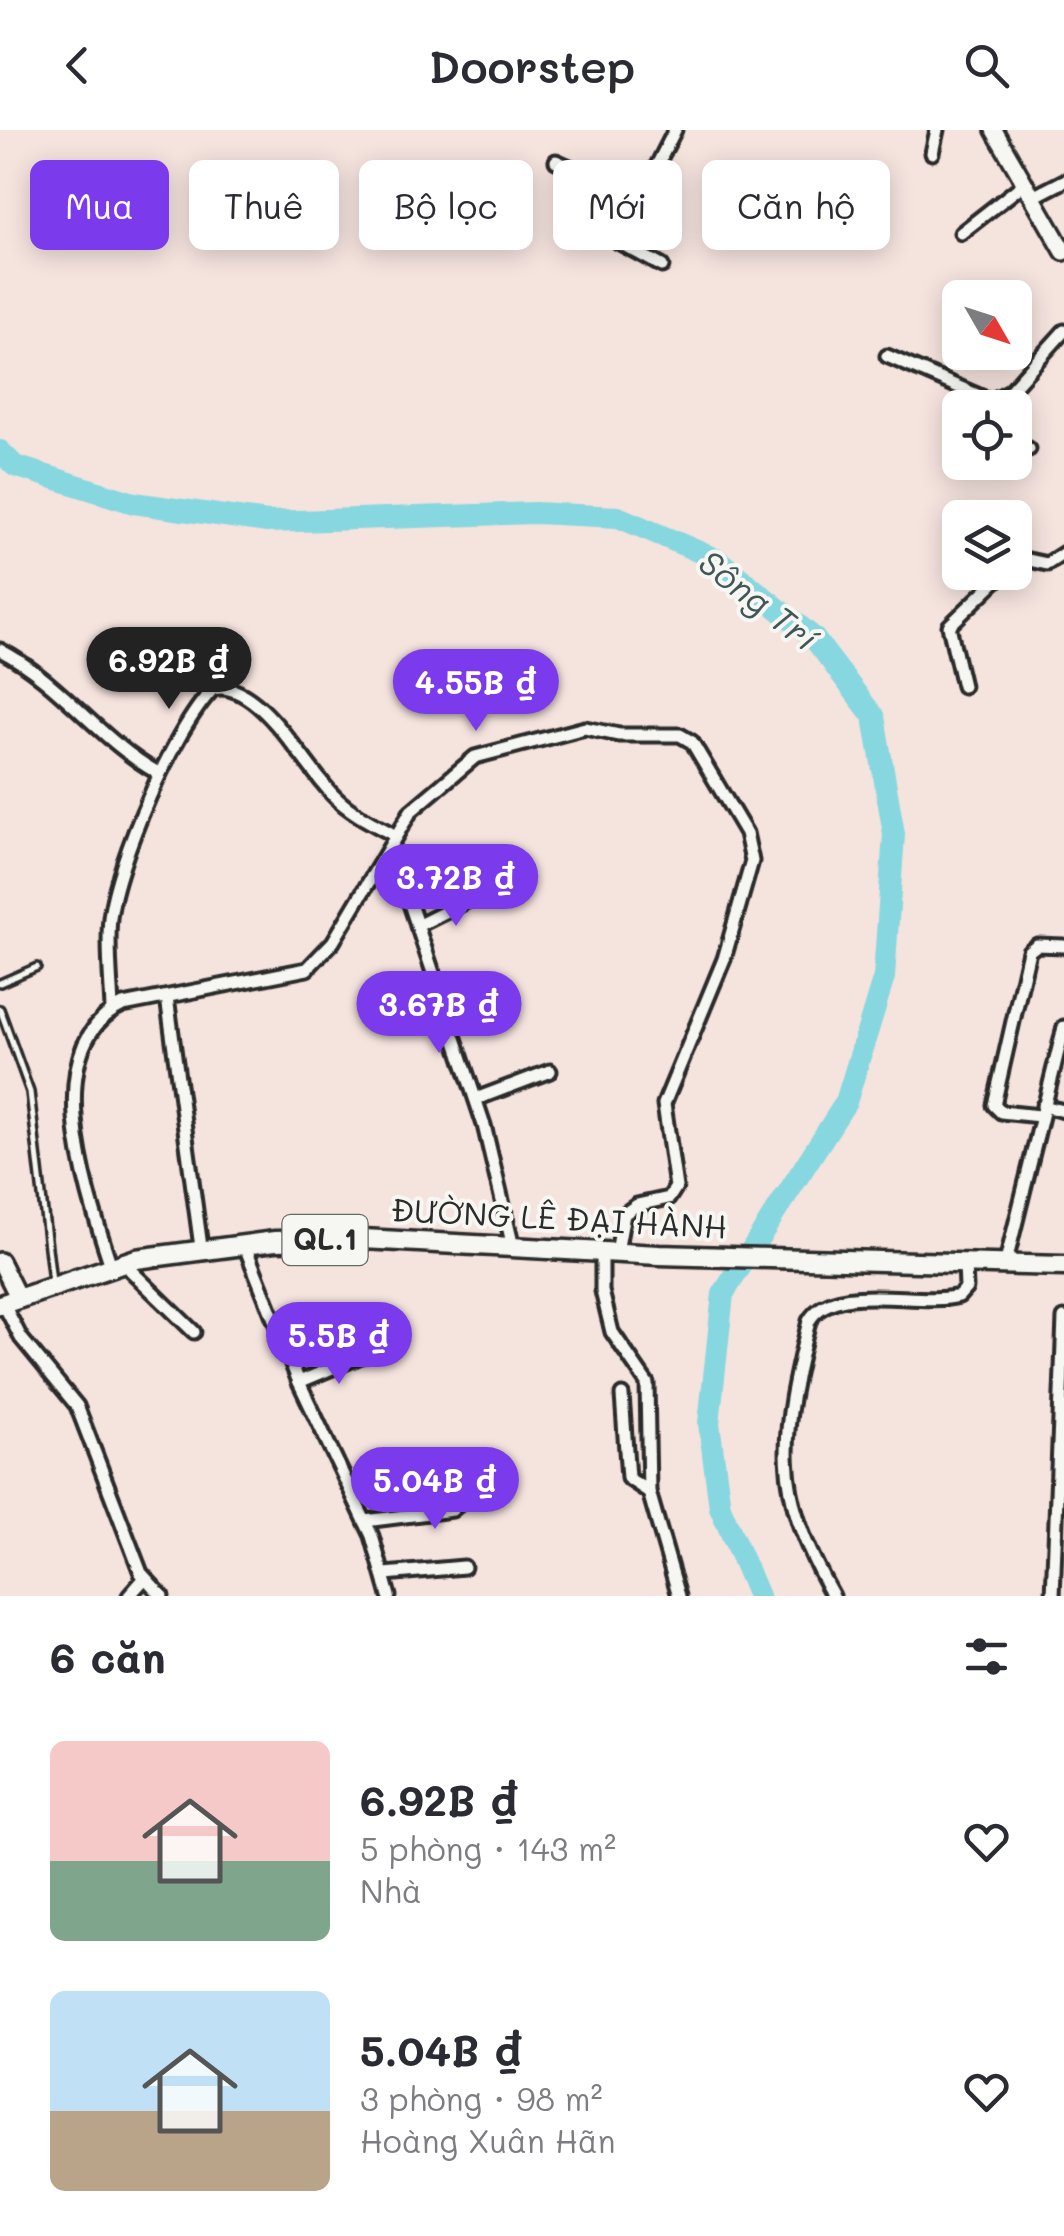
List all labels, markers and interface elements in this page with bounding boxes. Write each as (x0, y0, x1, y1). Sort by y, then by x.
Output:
text: Doorstep (429, 36, 635, 94)
icon: back (50, 38, 105, 93)
icon: search (959, 38, 1014, 93)
chip: Mua (30, 160, 169, 250)
chip: Thuê (189, 160, 339, 250)
chip: Bộ lọc (359, 160, 533, 250)
chip: Mới (553, 160, 682, 250)
chip: Căn hộ (702, 160, 890, 250)
north arrow (942, 280, 1032, 370)
map controls (942, 280, 1032, 590)
button: locate (942, 390, 1032, 480)
button: layers (942, 500, 1032, 590)
water label: Sông Trí (690, 538, 829, 661)
pin: 6.92B ₫ (77, 627, 261, 712)
text: 6.92B ₫ (108, 638, 230, 680)
pin: 4.55B ₫ (384, 649, 568, 734)
text: 4.55B ₫ (415, 660, 537, 702)
pin: 3.72B ₫ (364, 844, 548, 929)
text: 3.72B ₫ (396, 855, 516, 897)
pin: 3.67B ₫ (347, 971, 531, 1056)
text: 3.67B ₫ (379, 982, 500, 1024)
street label: ĐƯỜNG LÊ ĐẠI HÀNH (390, 1187, 728, 1247)
road number: QL.1 (282, 1215, 368, 1265)
pin: 5.5B ₫ (258, 1302, 420, 1387)
text: 5.5B ₫ (288, 1313, 390, 1355)
pin: 5.04B ₫ (343, 1447, 527, 1532)
text: 5.04B ₫ (373, 1458, 497, 1500)
text: 6 căn (50, 1629, 166, 1684)
icon: filters (959, 1629, 1014, 1684)
text: 6.92B ₫ (360, 1772, 519, 1827)
icon: home (130, 1781, 250, 1901)
icon: heart (959, 1814, 1014, 1869)
text: 5 phòng · 143 m² (360, 1827, 616, 1869)
text: Nhà (360, 1869, 422, 1911)
text: 5.04B ₫ (360, 2022, 523, 2077)
icon: home (130, 2031, 250, 2151)
icon: heart (959, 2064, 1014, 2119)
text: 3 phòng · 98 m² (360, 2077, 603, 2119)
text: Hoàng Xuân Hãn (360, 2119, 615, 2161)

